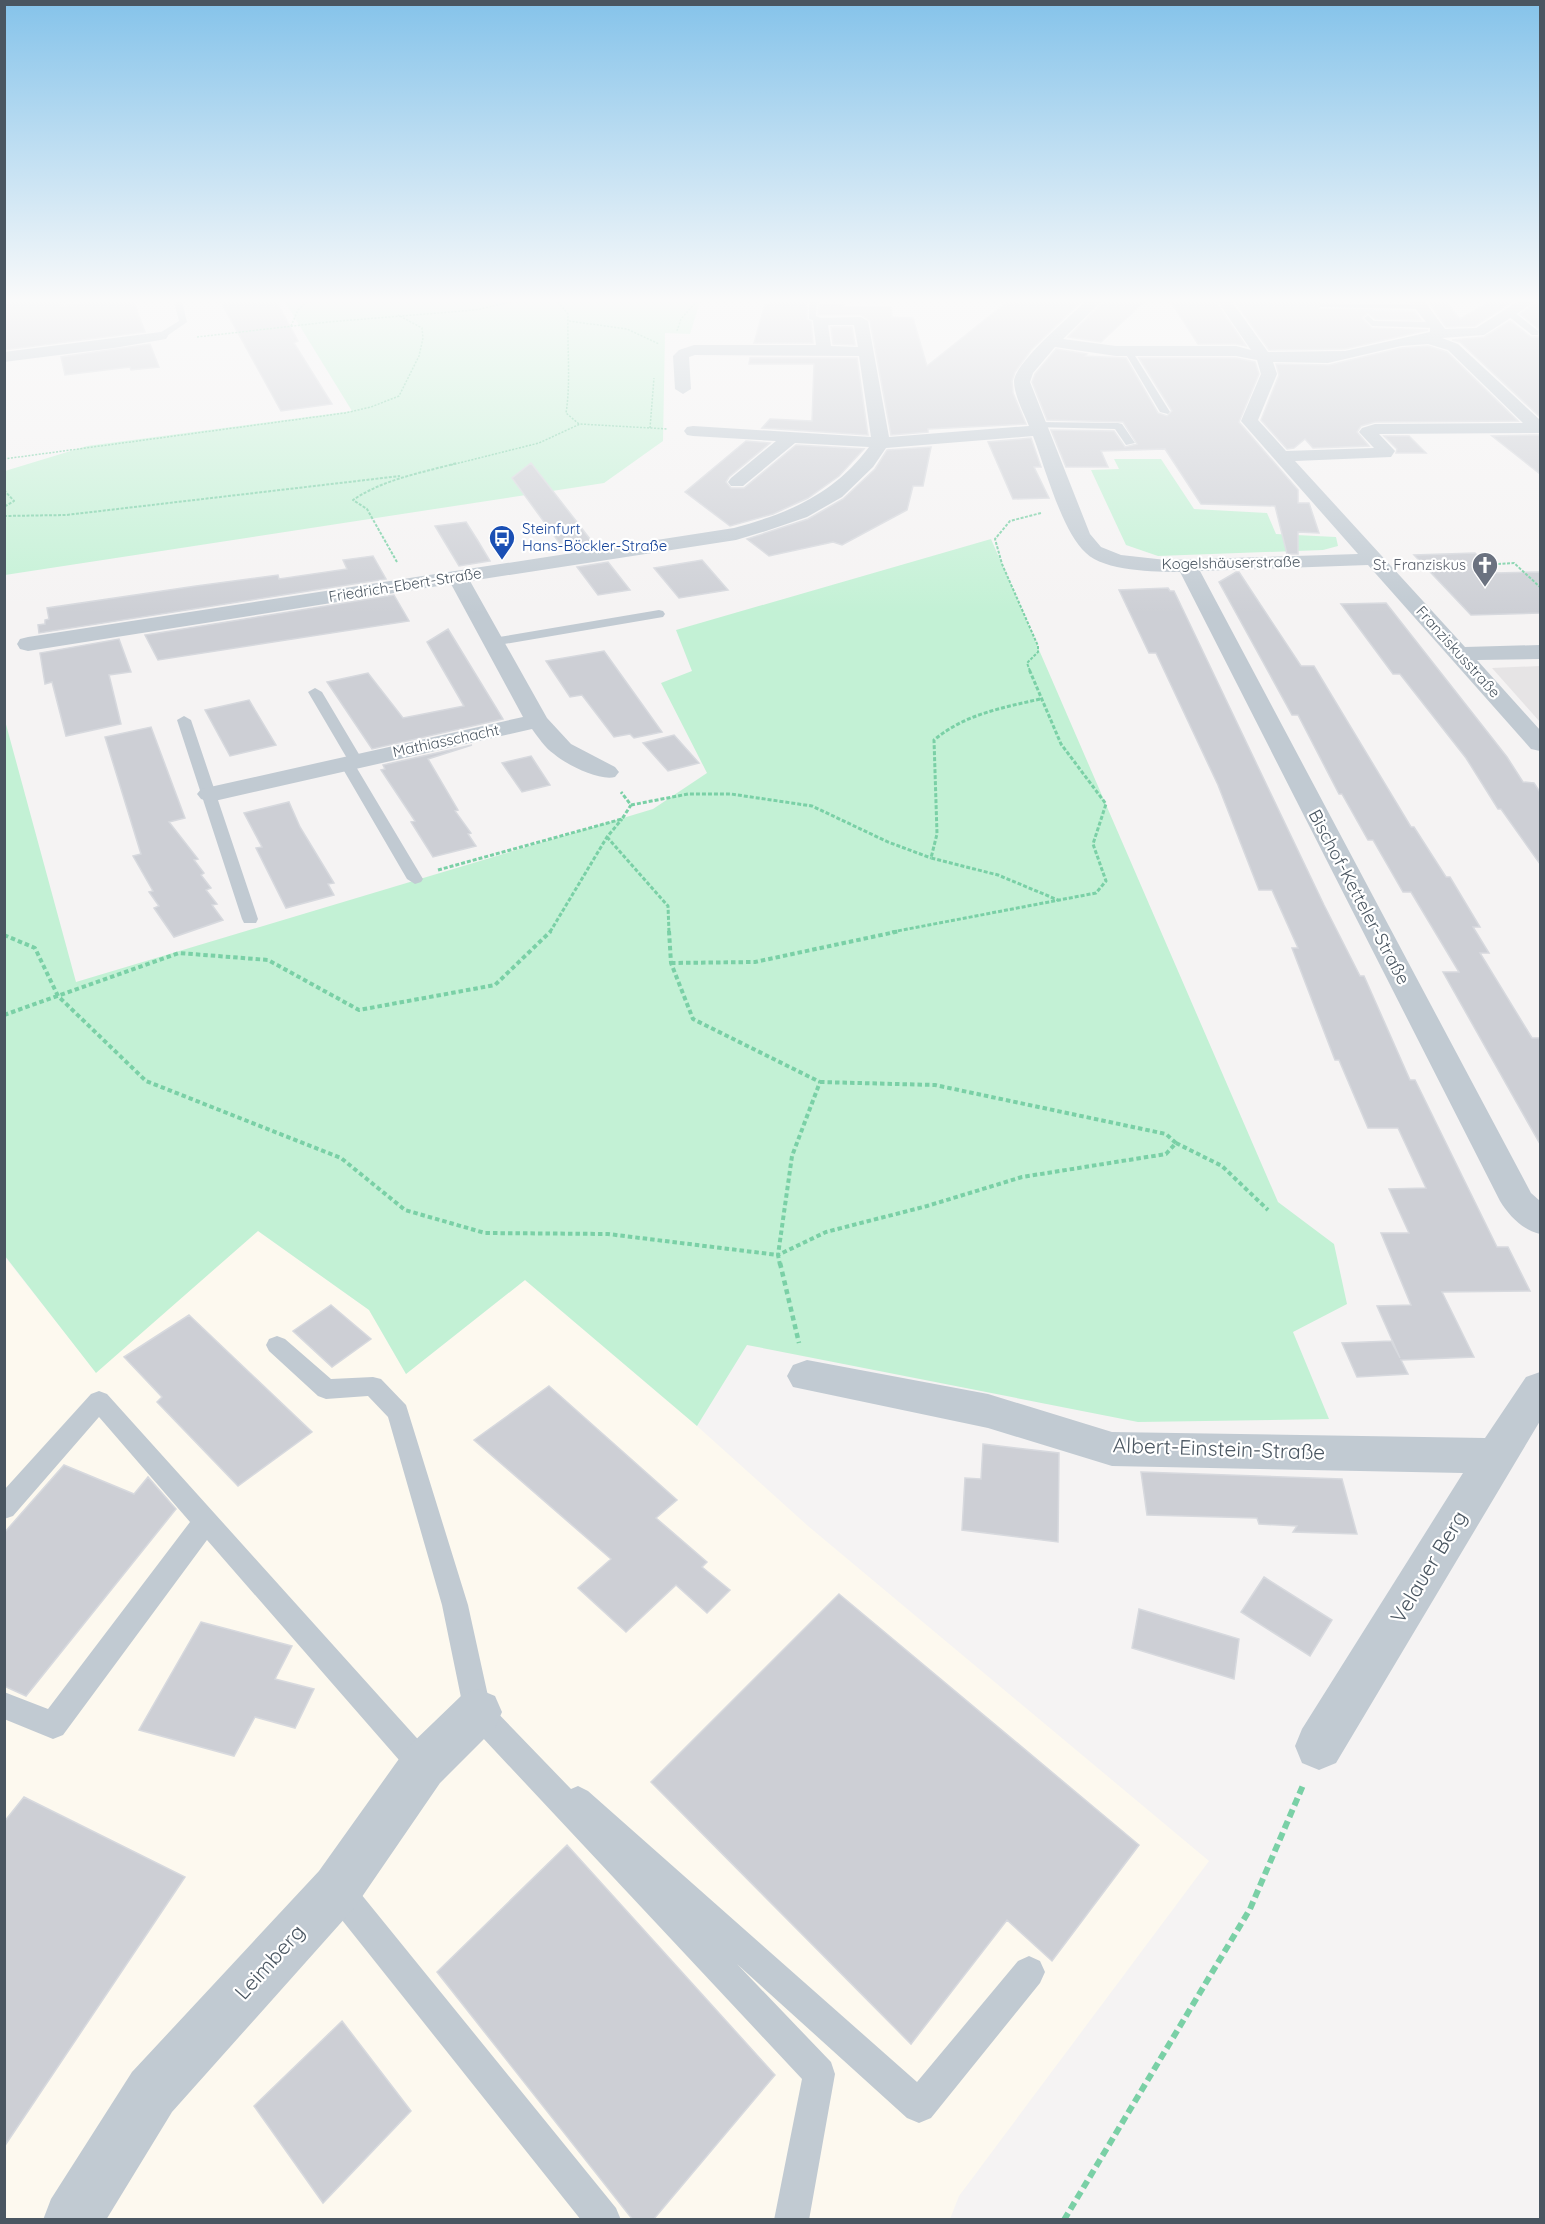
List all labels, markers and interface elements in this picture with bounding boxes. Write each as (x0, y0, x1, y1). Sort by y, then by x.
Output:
place label: Steinfurt Hans-Böckler-Straße (522, 519, 667, 555)
bus stop icon: Steinfurt Hans-Böckler-Straße (487, 523, 517, 561)
church icon: St. Franziskus (1470, 550, 1500, 588)
street label: Kogelshäuserstraße (1162, 552, 1300, 573)
place label: St. Franziskus (1373, 555, 1466, 574)
street label: Friedrich-Ebert-Straße (327, 563, 483, 606)
street label: Franziskusstraße (1412, 602, 1505, 702)
street label: Mathiasschacht (391, 720, 501, 761)
street label: Bischof-Ketteler-Straße (1303, 805, 1415, 988)
street label: Albert-Einstein-Straße (1112, 1431, 1326, 1465)
street label: Velauer Berg (1384, 1505, 1472, 1627)
street label: Leimberg (229, 1918, 310, 2004)

